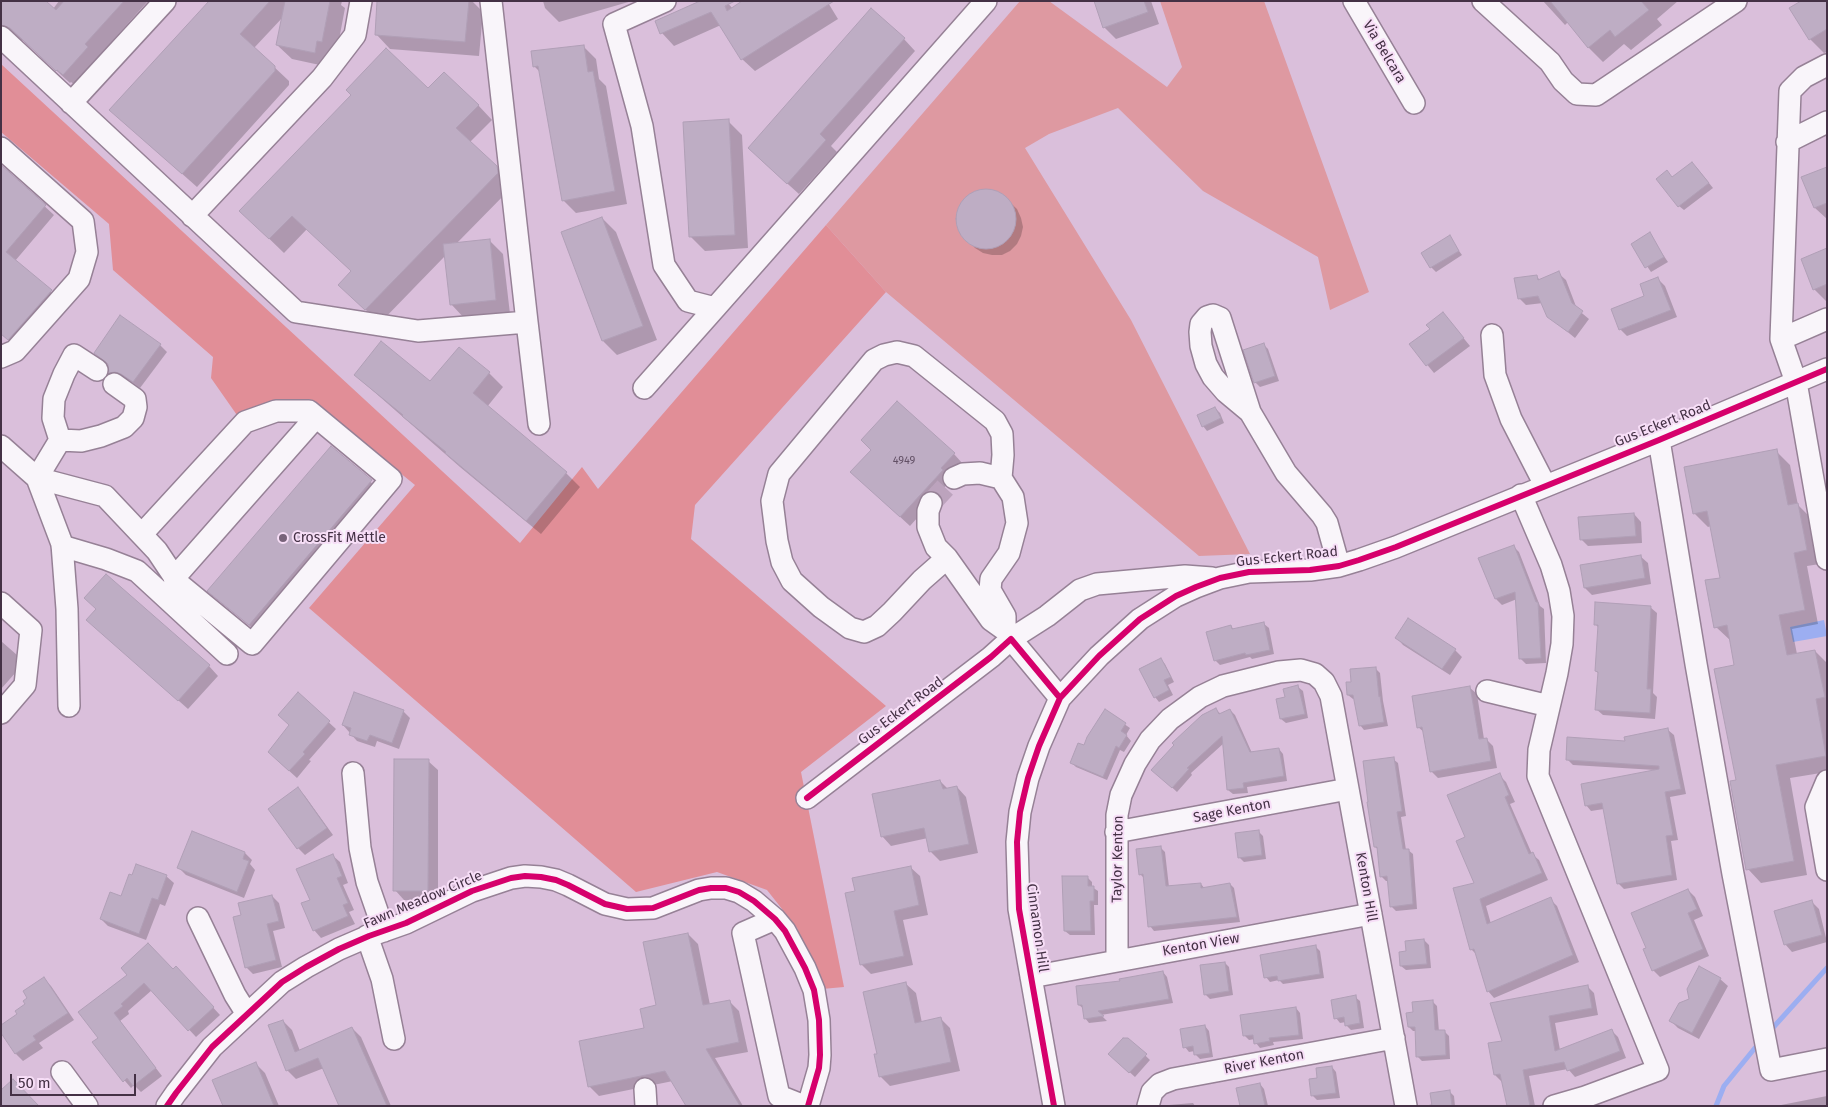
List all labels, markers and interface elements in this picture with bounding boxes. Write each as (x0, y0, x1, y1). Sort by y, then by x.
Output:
street label: Via Belcara (1359, 18, 1409, 86)
street label: Gus Eckert Road (1612, 397, 1714, 451)
house number: 4949 (893, 454, 915, 468)
place label: CrossFit Mettle (293, 530, 386, 546)
marker: CrossFit Mettle (277, 532, 289, 544)
street label: Gus Eckert Road (1235, 543, 1339, 571)
street label: Gus Eckert Road (855, 674, 947, 748)
street label: Sage Kenton (1192, 795, 1272, 827)
street label: Taylor Kenton (1109, 815, 1127, 903)
street label: Kenton Hill (1352, 851, 1380, 923)
street label: Fawn Meadow Circle (361, 867, 485, 933)
street label: Cinnamon Hill (1022, 882, 1052, 974)
street label: Kenton View (1161, 930, 1241, 960)
street label: River Kenton (1223, 1046, 1305, 1078)
scale bar (12, 1064, 139, 1096)
text: 50 m (18, 1074, 51, 1092)

